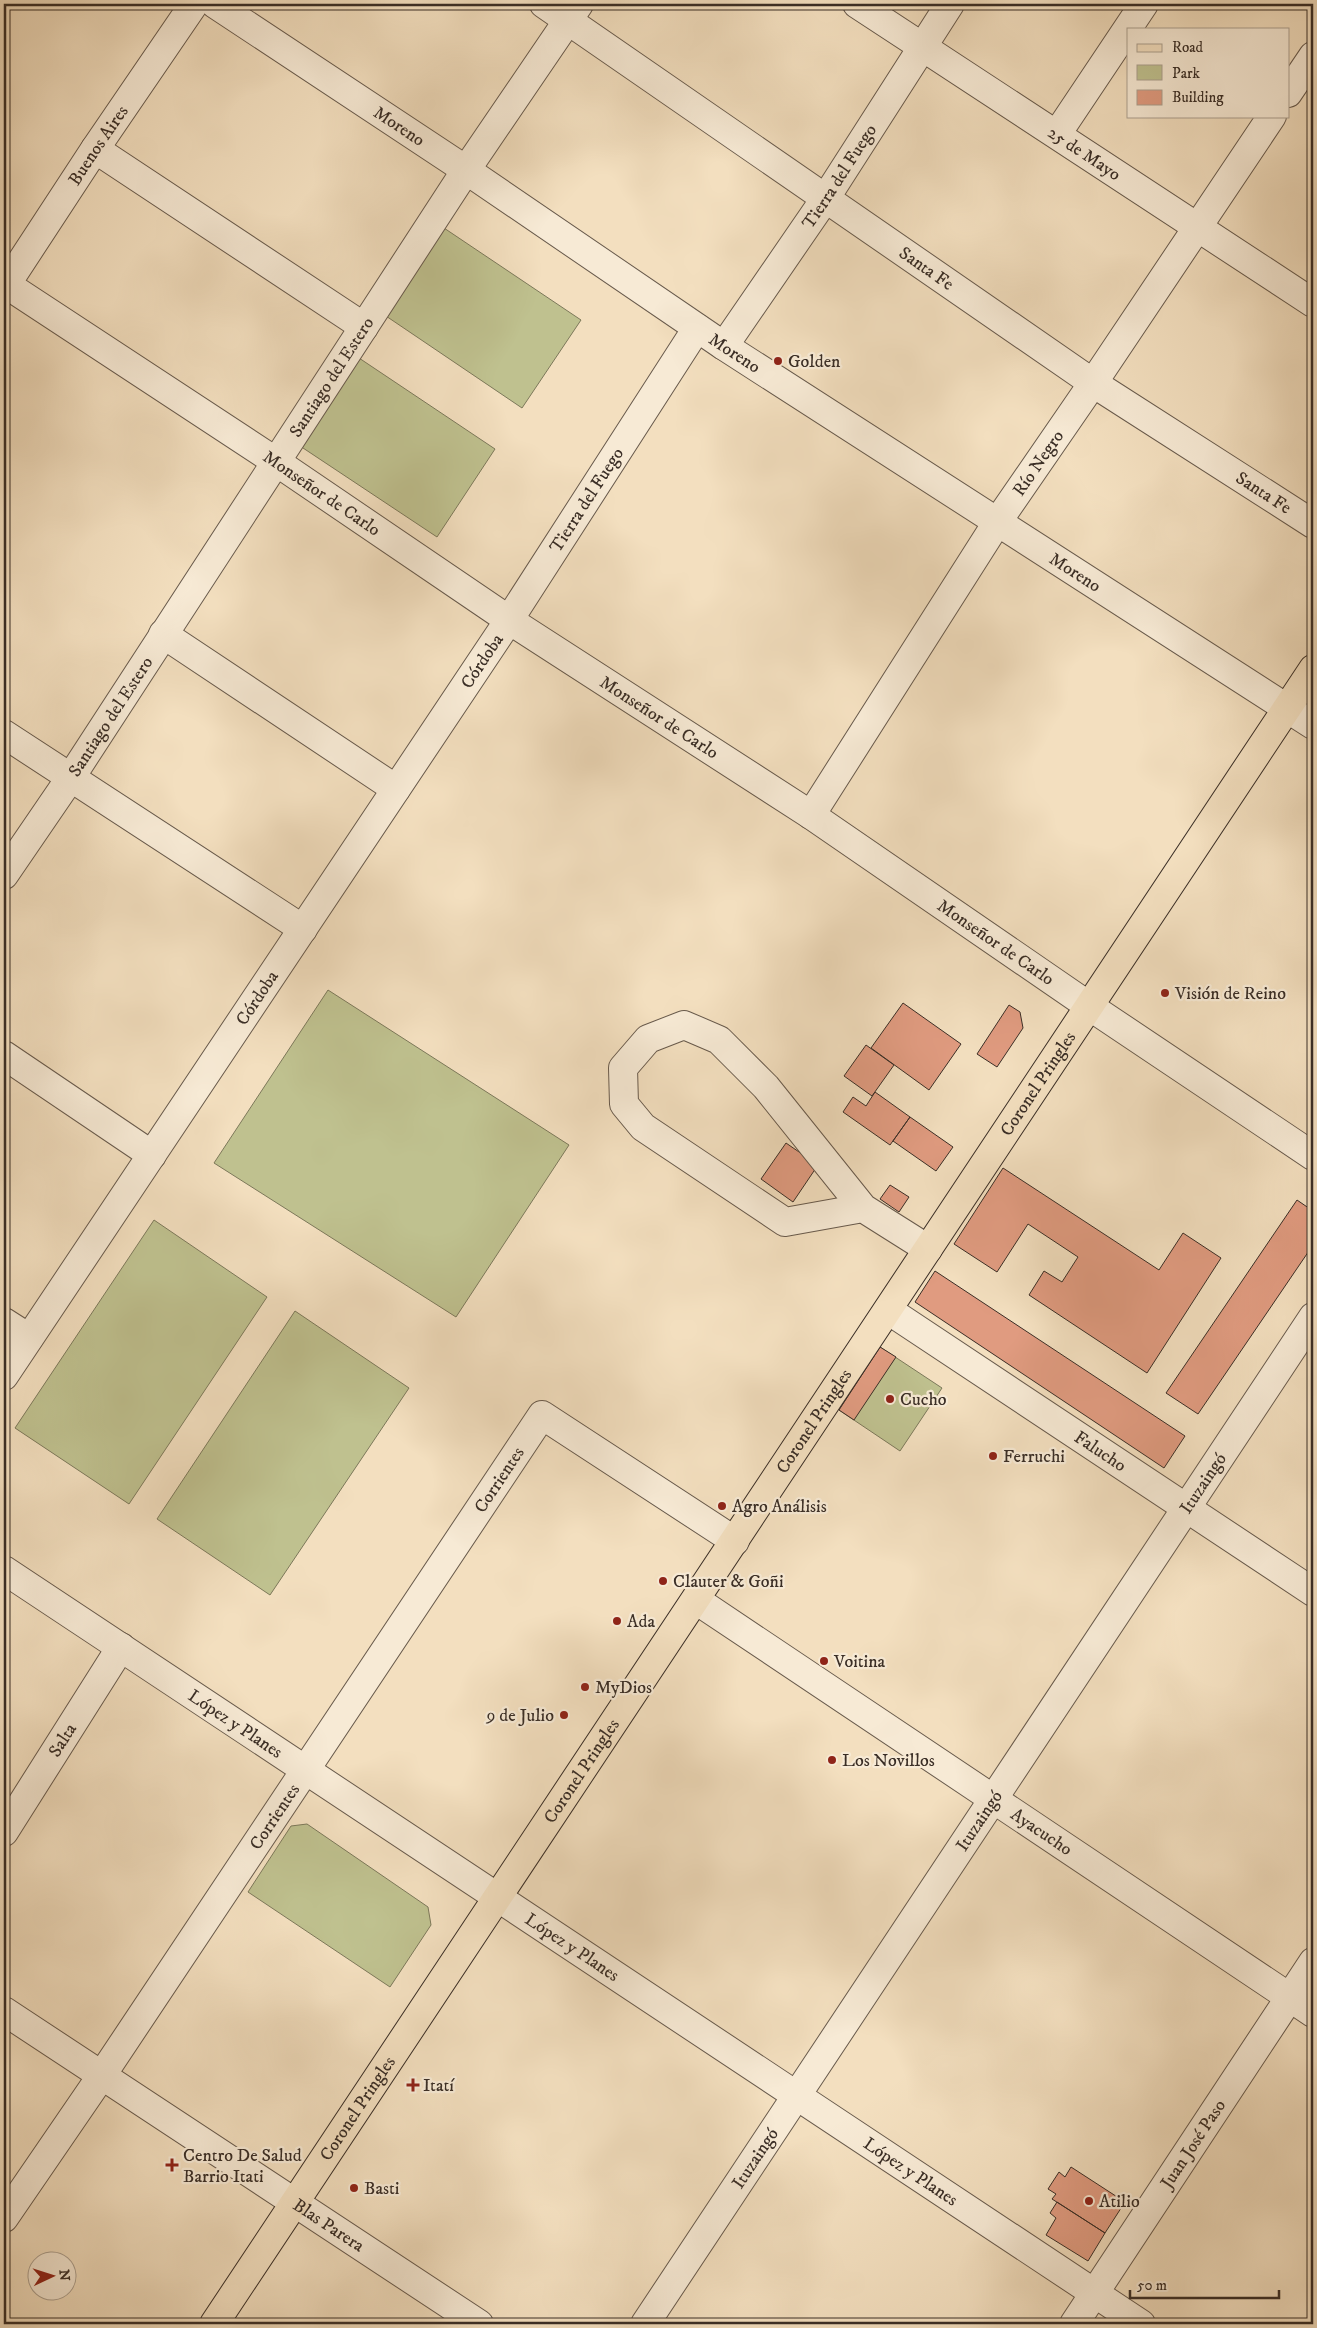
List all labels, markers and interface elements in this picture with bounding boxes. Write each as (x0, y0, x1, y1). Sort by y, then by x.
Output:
legend (1127, 28, 1290, 118)
text: Road (1172, 38, 1204, 57)
text: Park (1172, 64, 1201, 83)
text: Building (1172, 88, 1224, 107)
street label: Buenos Aires (64, 101, 134, 190)
street label: Moreno (369, 102, 429, 152)
street label: Tierra del Fuego (798, 120, 882, 233)
street label: 25 de Mayo (1043, 122, 1125, 186)
street label: Santa Fe (894, 242, 958, 296)
street label: Santiago del Estero (285, 313, 379, 442)
street label: Moreno (704, 329, 764, 379)
place label: Golden (788, 351, 841, 373)
marker: Golden (772, 355, 784, 367)
street label: Río Negro (1008, 426, 1069, 501)
street label: Tierra del Fuego (545, 444, 629, 557)
street label: Monseñor de Carlo (259, 446, 384, 541)
street label: Santa Fe (1231, 467, 1295, 519)
street label: Moreno (1045, 548, 1105, 598)
street label: Córdoba (456, 630, 509, 693)
street label: Santiago del Estero (64, 652, 159, 781)
street label: Monseñor de Carlo (595, 671, 722, 764)
street label: Monseñor de Carlo (933, 895, 1058, 991)
street label: Córdoba (231, 966, 284, 1030)
place label: Visión de Reino (1174, 983, 1286, 1005)
marker: Visión de Reino (1159, 987, 1171, 999)
street label: Coronel Pringles (996, 1028, 1081, 1141)
street label: Coronel Pringles (772, 1365, 857, 1478)
place label: Cucho (900, 1389, 947, 1411)
marker: Cucho (884, 1393, 896, 1405)
street label: Falucho (1070, 1427, 1130, 1477)
street label: Corrientes (470, 1443, 530, 1517)
place label: Ferruchi (1003, 1446, 1065, 1468)
street label: Ituzaingó (1175, 1449, 1232, 1518)
marker: Ferruchi (987, 1450, 999, 1462)
place label: Agro Análisis (732, 1496, 827, 1518)
marker: Agro Análisis (716, 1500, 728, 1512)
place label: Clauter & Goñi (673, 1571, 784, 1593)
marker: Clauter & Goñi (657, 1575, 669, 1587)
place label: Ada (627, 1611, 655, 1633)
marker: Ada (611, 1615, 623, 1627)
place label: Voitina (833, 1651, 886, 1673)
marker: Voitina (818, 1655, 830, 1667)
place label: MyDios (595, 1677, 652, 1699)
marker: MyDios (579, 1681, 591, 1693)
street label: López y Planes (184, 1685, 286, 1764)
place label: 9 de Julio (486, 1705, 554, 1727)
marker: 9 de Julio (558, 1709, 570, 1721)
street label: Coronel Pringles (540, 1715, 625, 1828)
street label: Salta (44, 1719, 82, 1761)
place label: Los Novillos (842, 1750, 935, 1772)
marker: Los Novillos (826, 1754, 838, 1766)
street label: Corrientes (245, 1780, 305, 1854)
street label: Ituzaingó (952, 1786, 1008, 1856)
street label: Ayacucho (1006, 1804, 1076, 1861)
street label: López y Planes (520, 1909, 623, 1987)
street label: Coronel Pringles (315, 2052, 401, 2165)
place label: Itatí (423, 2075, 455, 2097)
marker: Itatí (407, 2079, 419, 2091)
street label: Juan José Paso (1155, 2095, 1231, 2195)
street label: Ituzaingó (728, 2124, 784, 2193)
street label: López y Planes (859, 2133, 962, 2211)
place label: Centro De Salud Barrio Itati (183, 2145, 302, 2188)
marker: Centro De Salud Barrio Itati (165, 2158, 179, 2172)
place label: Basti (364, 2178, 399, 2200)
marker: Basti (348, 2182, 360, 2194)
place label: Atilio (1099, 2191, 1140, 2213)
street label: Blas Parera (288, 2194, 368, 2258)
marker: Atilio (1083, 2195, 1095, 2207)
north arrow (28, 2250, 78, 2300)
scale bar (1130, 2268, 1278, 2300)
text: N (55, 2269, 73, 2282)
text: 50 m (1137, 2276, 1167, 2295)

